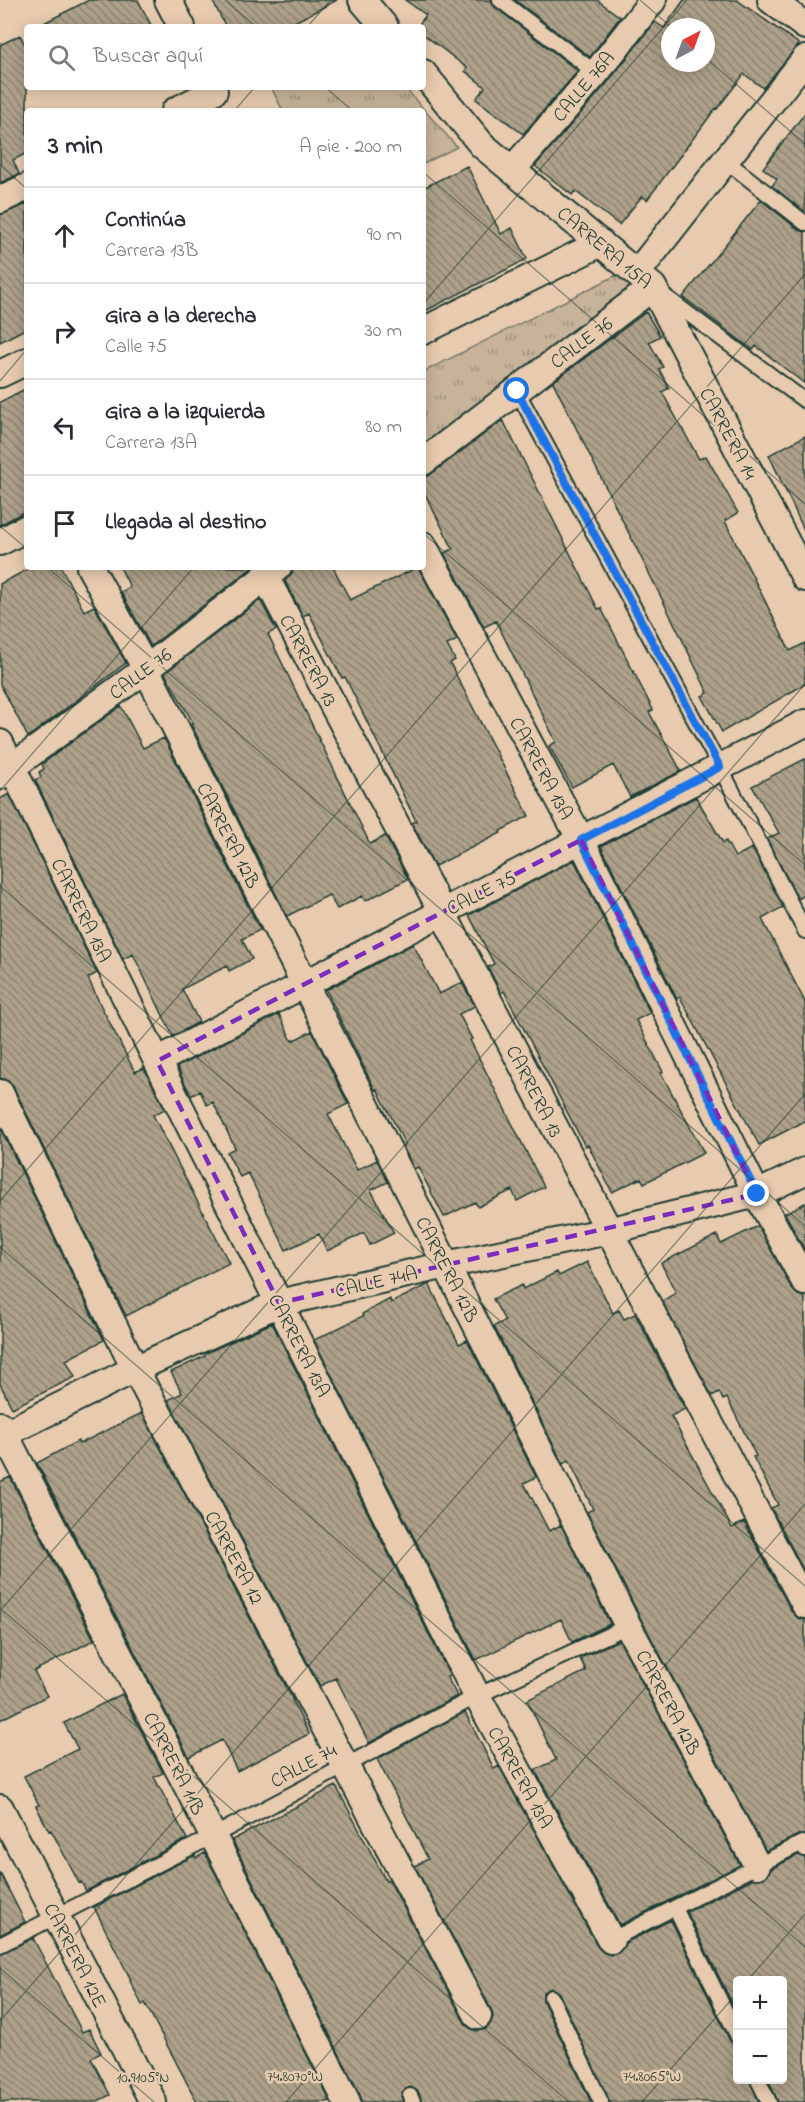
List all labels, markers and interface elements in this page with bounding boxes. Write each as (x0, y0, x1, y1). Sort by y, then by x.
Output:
north arrow (661, 18, 715, 72)
search box (24, 24, 426, 90)
icon: search (45, 41, 78, 74)
text: Buscar aquí (93, 41, 203, 73)
street label: CALLE 76A (547, 46, 623, 129)
text: 3 min (48, 128, 103, 166)
text: A pie · 200 m (299, 133, 402, 162)
street label: CARRERA 15A (550, 201, 657, 297)
text: Continúa (105, 205, 186, 237)
icon: ahead (48, 219, 81, 252)
text: 90 m (367, 221, 402, 250)
text: Carrera 13B (105, 237, 198, 266)
text: Gira a la derecha (105, 301, 256, 333)
street label: CALLE 76 (545, 311, 620, 377)
icon: right (48, 315, 81, 348)
text: 30 m (365, 317, 402, 346)
text: Calle 75 (105, 333, 167, 362)
route start (503, 377, 529, 403)
street label: CARRERA 14 (690, 383, 763, 485)
text: Gira a la izquierda (105, 397, 265, 429)
icon: left (48, 411, 81, 444)
text: 80 m (365, 413, 402, 442)
text: Carrera 13A (105, 429, 197, 458)
icon: arrive (48, 507, 81, 540)
text: Llegada al destino (105, 507, 266, 539)
street label: CARRERA 13 (270, 610, 343, 712)
street label: CALLE 76 (104, 642, 179, 708)
street label: CARRERA 13A (500, 713, 579, 826)
street label: CARRERA 12B (188, 778, 266, 894)
street label: CARRERA 13A (42, 854, 118, 968)
street label: CALLE 75 (442, 864, 522, 924)
street label: CARRERA 13 (497, 1041, 569, 1144)
route end (743, 1180, 769, 1206)
street label: CARRERA 12B (407, 1212, 485, 1328)
street label: CALLE 74A (332, 1260, 421, 1307)
street label: CARRERA 13A (259, 1289, 336, 1403)
street label: CARRERA 12 (196, 1506, 270, 1610)
street label: CARRERA 12B (627, 1645, 707, 1761)
street label: CARRERA 11B (134, 1708, 211, 1821)
street label: CARRERA 13A (479, 1722, 559, 1835)
street label: CALLE 74 (266, 1738, 343, 1797)
street label: CARRERA 12E (35, 1899, 113, 2014)
map controls (733, 1976, 787, 2084)
button: + (733, 1976, 787, 2030)
button: − (733, 2030, 787, 2084)
text: 74.8070°W (267, 2066, 323, 2088)
text: 74.8065°W (623, 2066, 681, 2088)
text: 10.9105°N (117, 2067, 169, 2089)

